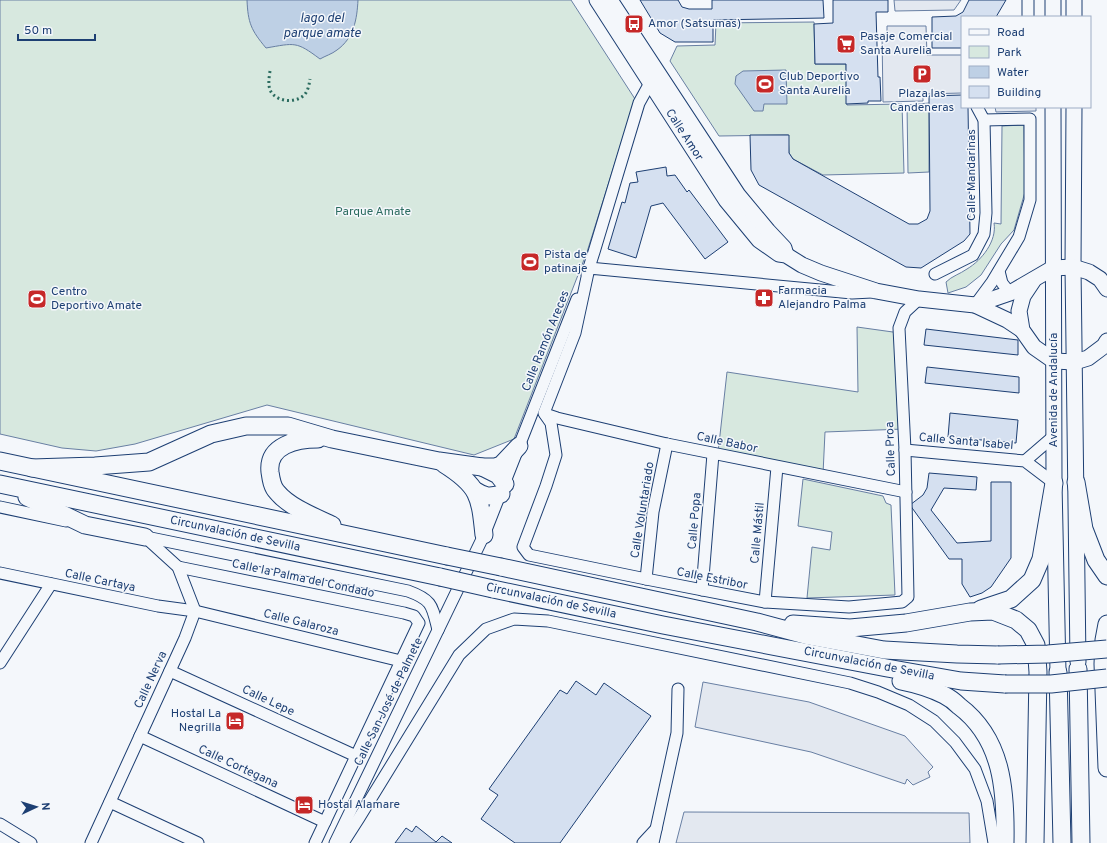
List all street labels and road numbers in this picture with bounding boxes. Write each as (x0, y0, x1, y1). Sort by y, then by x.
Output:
street label: Calle Amor (661, 106, 707, 164)
street label: Calle Mandarinas (964, 129, 980, 221)
street label: Calle Ramón Areces (518, 288, 574, 394)
street label: Avenida de Andalucía (1046, 333, 1062, 447)
street label: Calle Proa (882, 421, 900, 477)
street label: Calle Babor (695, 429, 759, 457)
street label: Calle Santa Isabel (918, 430, 1014, 454)
street label: Calle Voluntariado (627, 460, 659, 559)
street label: Calle Popa (685, 492, 705, 550)
street label: Calle Mástil (747, 502, 769, 564)
street label: Circunvalación de Sevilla (168, 512, 302, 556)
street label: Calle la Palma del Condado (230, 556, 376, 602)
street label: Calle Estribor (675, 564, 749, 594)
street label: Calle Cartaya (63, 566, 137, 596)
street label: Circunvalación de Sevilla (484, 579, 618, 623)
street label: Calle Galaroza (262, 606, 340, 640)
street label: Calle San José de Palmete (351, 635, 427, 769)
street label: Circunvalación de Sevilla (802, 643, 936, 685)
street label: Calle Nerva (131, 649, 171, 711)
street label: Calle Lepe (239, 682, 297, 720)
street label: Calle Cortegana (195, 741, 281, 793)

